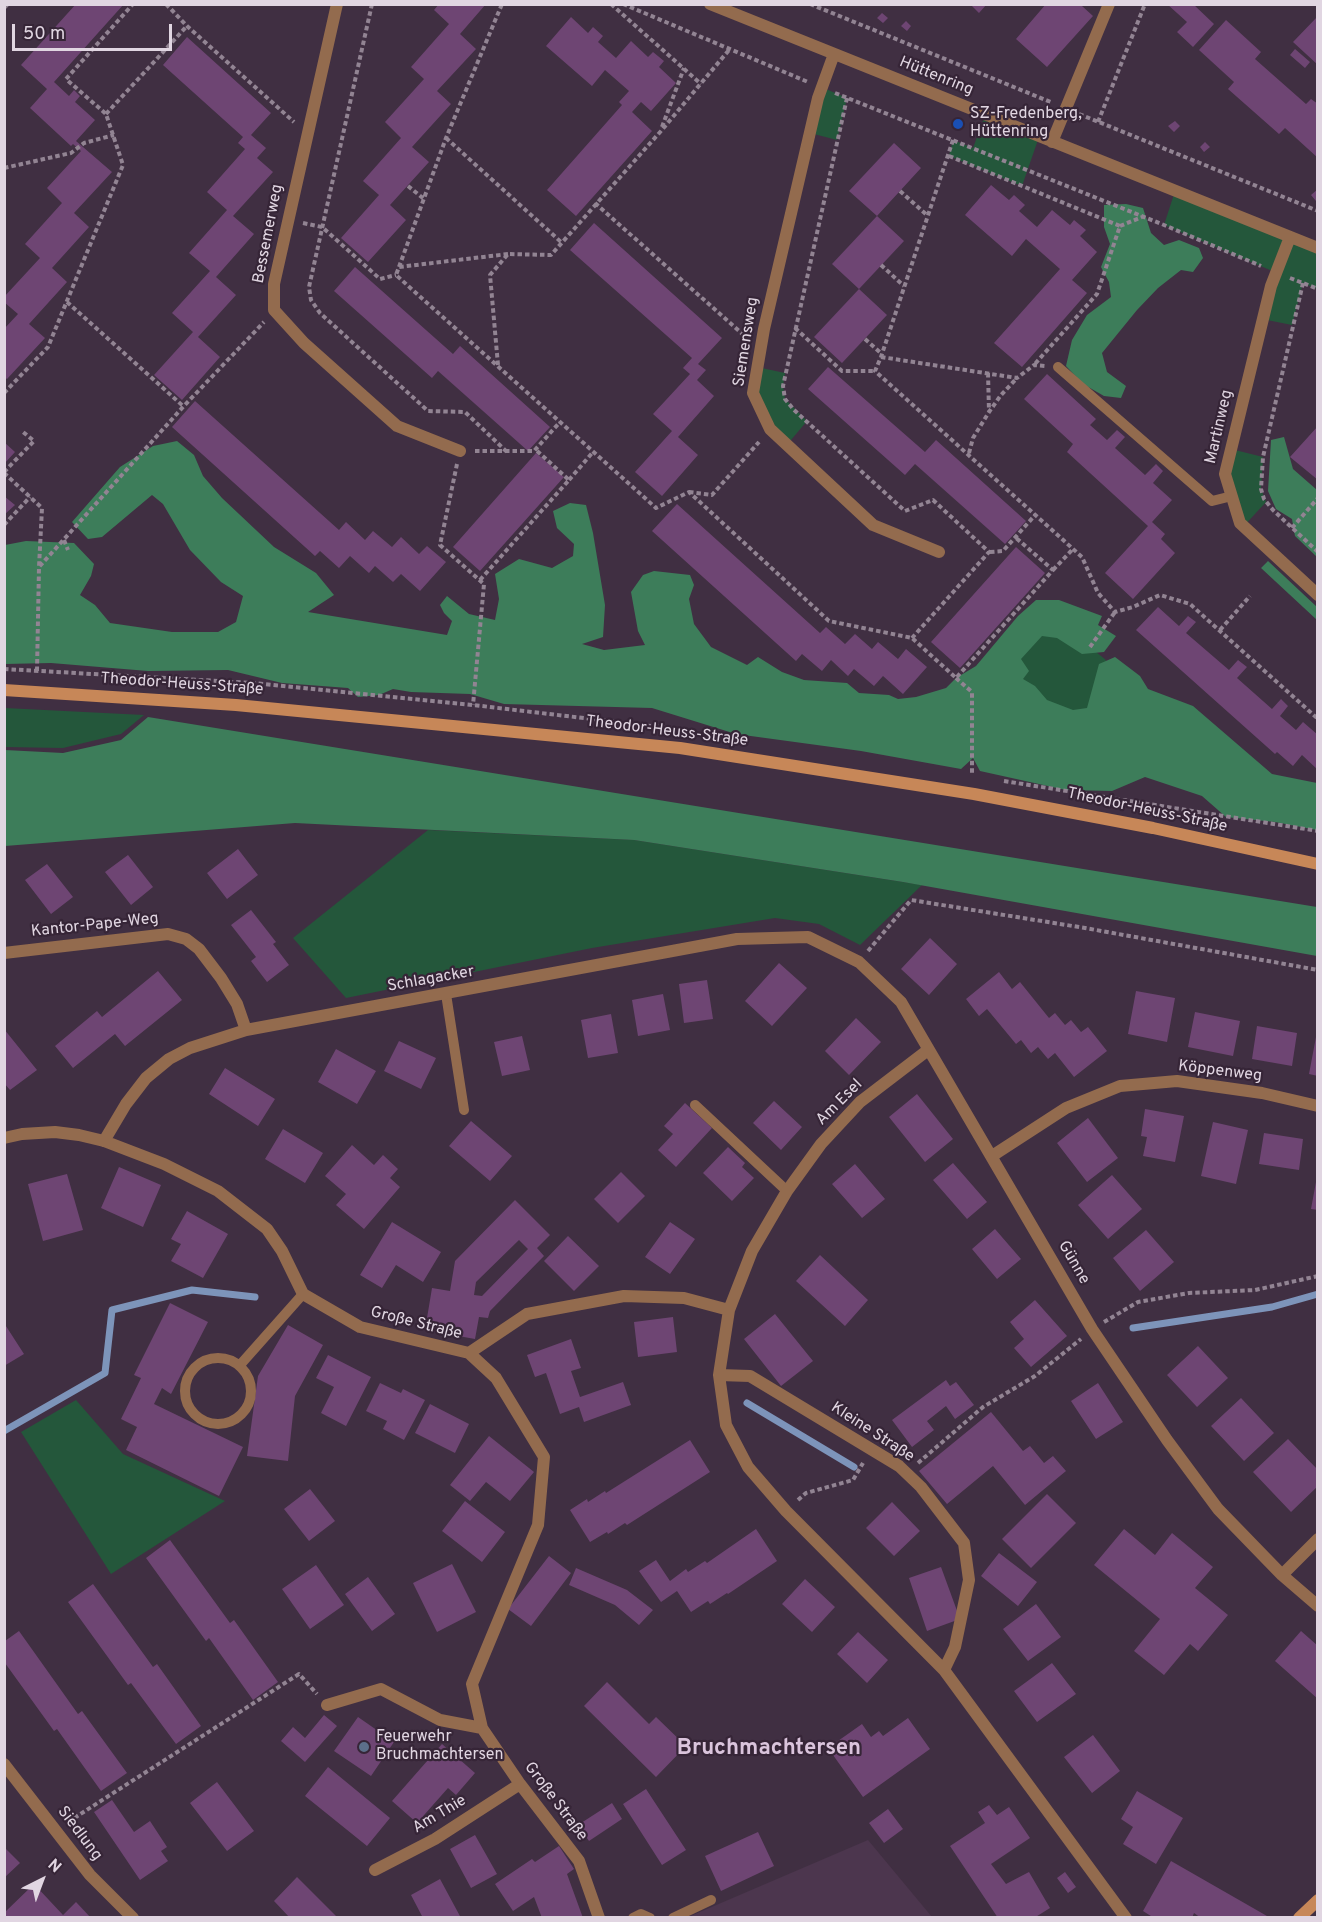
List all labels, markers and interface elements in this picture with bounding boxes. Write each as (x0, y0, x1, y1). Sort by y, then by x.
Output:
scale bar (15, 12, 176, 50)
text: 50 m (23, 23, 65, 46)
street label: Hüttenring (896, 53, 976, 101)
place label: SZ-Fredenberg, Hüttenring (970, 105, 1082, 143)
marker: SZ-Fredenberg, Hüttenring (951, 117, 965, 131)
street label: Bessemerweg (250, 183, 288, 285)
street label: Siemensweg (730, 296, 764, 388)
street label: Martinweg (1202, 388, 1238, 466)
street label: Theodor-Heuss-Straße (100, 670, 264, 700)
street label: Theodor-Heuss-Straße (585, 713, 749, 751)
street label: Theodor-Heuss-Straße (1065, 785, 1229, 837)
street label: Kantor-Pape-Weg (30, 910, 160, 942)
street label: Schlagacker (386, 963, 476, 997)
street label: Köppenweg (1177, 1057, 1263, 1087)
street label: Am Esel (813, 1076, 867, 1130)
street label: Günne (1053, 1238, 1093, 1288)
street label: Große Straße (368, 1303, 464, 1345)
street label: Kleine Straße (827, 1399, 917, 1467)
place label: Feuerwehr Bruchmachtersen (376, 1728, 504, 1766)
district label: Bruchmachtersen (677, 1737, 861, 1763)
marker: Feuerwehr Bruchmachtersen (357, 1740, 371, 1754)
street label: Große Straße (519, 1759, 591, 1845)
street label: Am Thie (410, 1792, 470, 1838)
street label: Siedlung (52, 1803, 106, 1865)
north arrow (12, 1850, 72, 1910)
text: N (43, 1855, 65, 1878)

